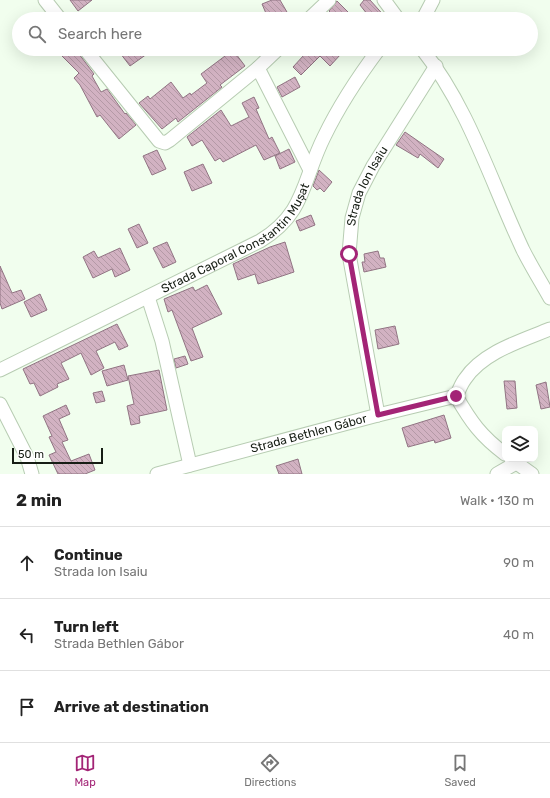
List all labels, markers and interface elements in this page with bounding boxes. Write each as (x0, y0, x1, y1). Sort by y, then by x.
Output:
search box (12, 12, 538, 56)
icon: search (26, 23, 48, 45)
text: Search here (58, 25, 142, 43)
street label: Strada Ion Isaiu (344, 143, 391, 227)
street label: Strada Caporal Constantin Mușat (159, 181, 312, 296)
route start (340, 245, 358, 263)
route end (447, 387, 465, 405)
street label: Strada Bethlen Gábor (249, 411, 369, 456)
map controls (502, 426, 538, 462)
button: layers (502, 426, 538, 462)
scale bar (12, 446, 103, 465)
text: 50 m (18, 448, 44, 461)
text: 2 min (16, 490, 62, 510)
text: Walk · 130 m (460, 493, 534, 508)
text: Continue (54, 546, 123, 564)
icon: ahead (16, 552, 38, 574)
text: 90 m (503, 555, 534, 570)
text: Strada Ion Isaiu (54, 564, 148, 579)
text: Turn left (54, 618, 119, 636)
icon: left (16, 624, 38, 646)
text: 40 m (503, 627, 534, 642)
text: Strada Bethlen Gábor (54, 636, 184, 651)
icon: arrive (16, 696, 38, 718)
text: Arrive at destination (54, 698, 209, 716)
tab: Map (74, 752, 96, 789)
tab: Directions (244, 752, 296, 789)
tab: Saved (445, 752, 476, 789)

